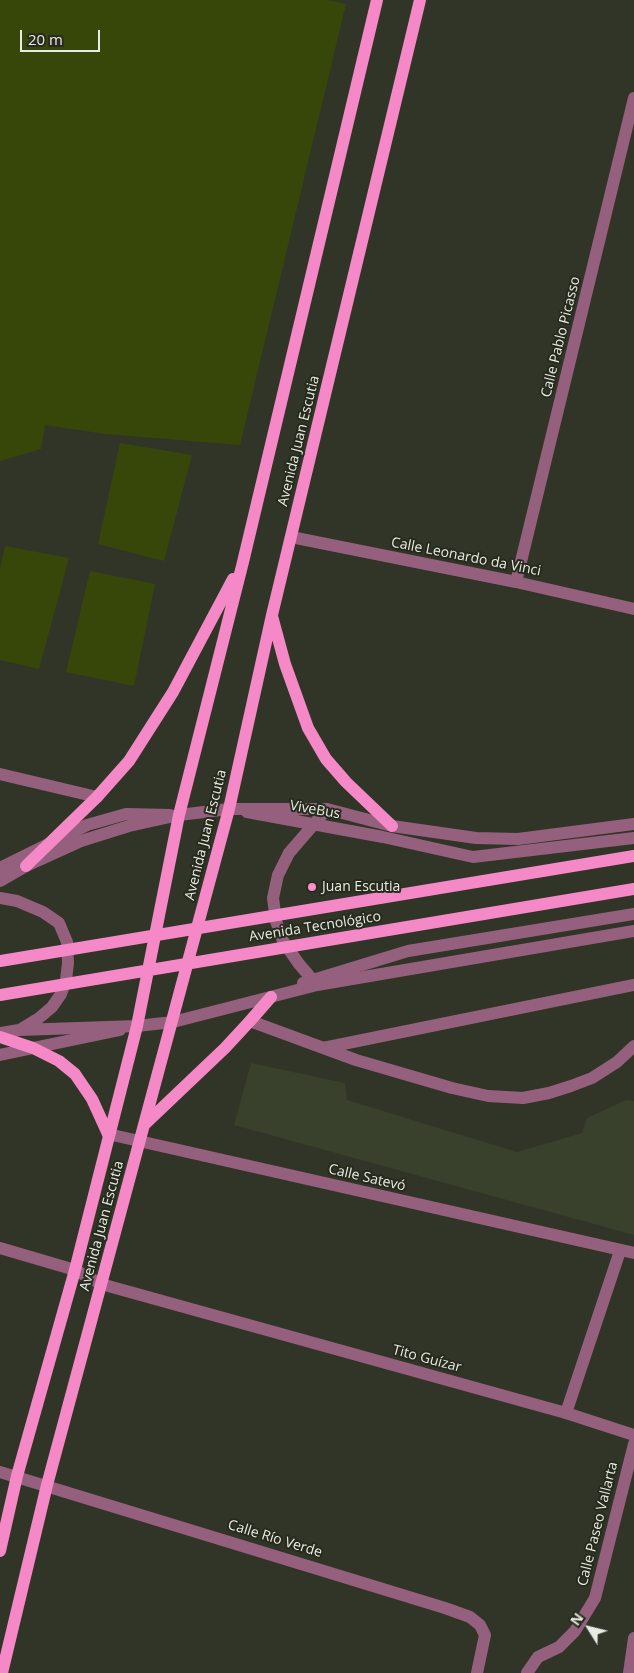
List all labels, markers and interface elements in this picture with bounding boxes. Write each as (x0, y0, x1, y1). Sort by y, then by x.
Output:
scale bar (22, 20, 102, 52)
text: 20 m (28, 29, 63, 49)
street label: Calle Pablo Picasso (538, 275, 584, 399)
street label: Avenida Juan Escutia (275, 374, 323, 508)
street label: Calle Leonardo da Vinci (390, 534, 542, 580)
street label: Avenida Juan Escutia (182, 768, 230, 902)
street label: ViveBus (288, 797, 342, 823)
place label: Juan Escutia (322, 879, 400, 895)
marker: Juan Escutia (306, 881, 318, 893)
street label: Avenida Tecnológico (248, 908, 382, 946)
street label: Avenida Juan Escutia (77, 1159, 127, 1293)
street label: Calle Satevó (327, 1161, 407, 1195)
street label: Tito Guízar (391, 1342, 463, 1376)
street label: Calle Paseo Vallarta (574, 1460, 622, 1588)
street label: Calle Río Verde (226, 1517, 324, 1561)
north arrow (564, 1603, 614, 1653)
text: N (565, 1609, 587, 1629)

